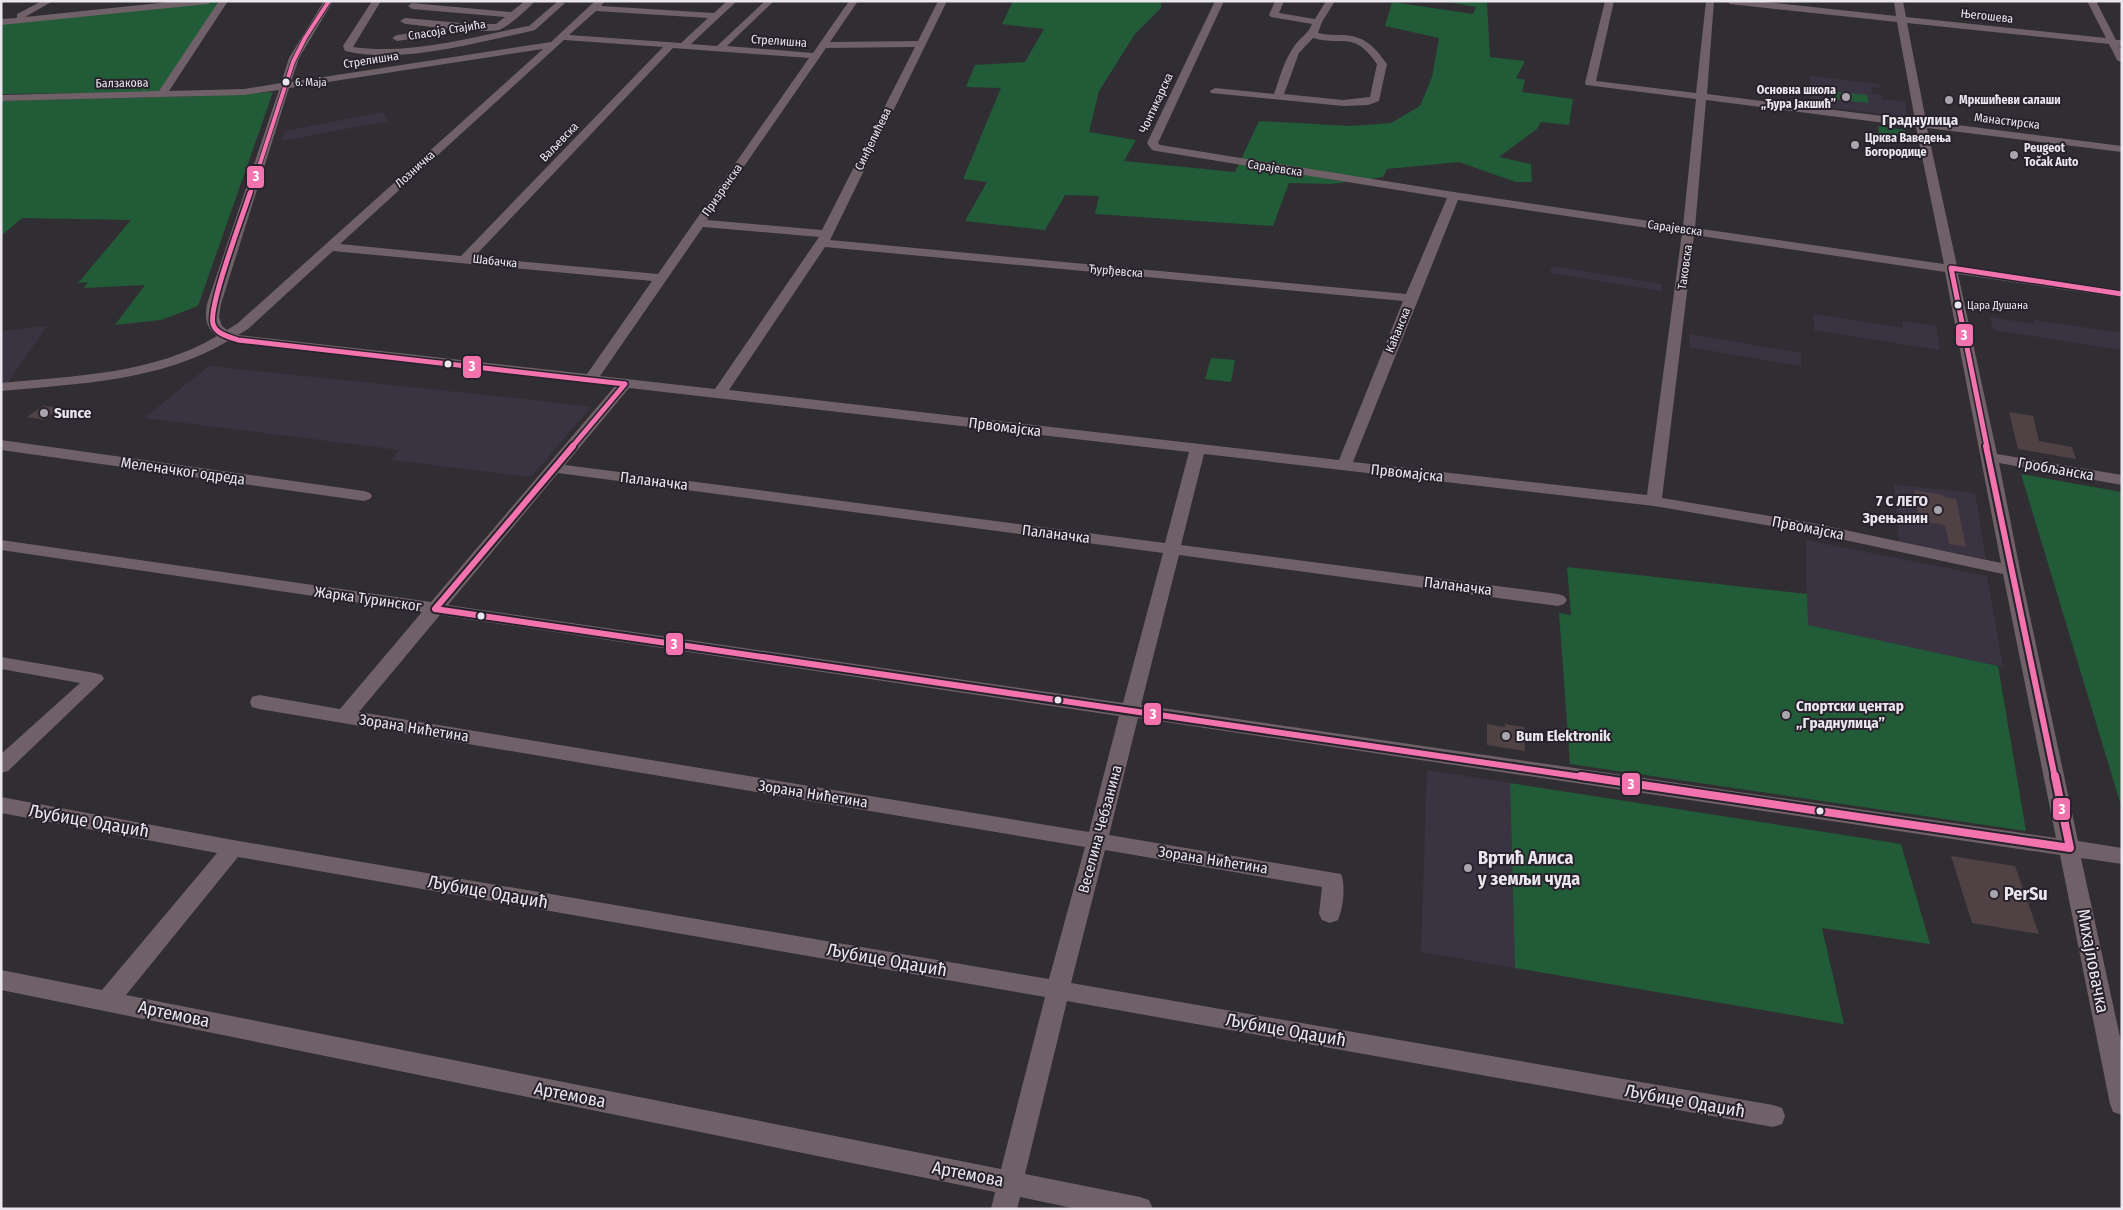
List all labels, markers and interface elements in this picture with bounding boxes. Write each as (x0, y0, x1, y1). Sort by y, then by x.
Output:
street label: Његошева (1960, 6, 2014, 26)
street label: Спасоја Стајића (407, 17, 487, 43)
street label: Стрелишна (751, 32, 808, 50)
street label: Стрелишна (342, 49, 400, 71)
street label: Чонтикарска (1136, 71, 1176, 135)
street label: Балзакова (95, 76, 149, 90)
place label: 6. Маја (295, 76, 327, 89)
marker: 6. Маја (281, 77, 291, 87)
place label: Основна школа „Ђура Јакшић” (1757, 83, 1836, 111)
marker: Основна школа „Ђура Јакшић” (1840, 91, 1852, 103)
place label: Мркшићеви салаши (1959, 93, 2061, 107)
marker: Мркшићеви салаши (1943, 94, 1955, 106)
street label: Синђелићева (852, 105, 894, 172)
street label: Манастирска (1973, 110, 2041, 132)
district label: Граднулица (1882, 111, 1959, 129)
street label: Ваљевска (537, 119, 581, 165)
place label: Црква Ваведења Богородице (1865, 131, 1951, 159)
marker: Црква Ваведења Богородице (1849, 139, 1861, 151)
place label: Peugeot Točak Auto (2024, 141, 2079, 169)
street label: Лозничка (392, 147, 438, 190)
marker: Peugeot Točak Auto (2008, 149, 2020, 161)
street label: Сарајевска (1247, 157, 1304, 179)
street label: Призренска (699, 161, 745, 219)
line badge: 3 (246, 165, 265, 189)
text: 3 (252, 168, 260, 185)
street label: Сарајевска (1647, 217, 1703, 239)
street label: Таковска (1675, 244, 1695, 290)
street label: Шабачка (472, 252, 518, 270)
street label: Ђурђевска (1088, 262, 1144, 280)
place label: Цара Душана (1967, 299, 2028, 312)
marker: Цара Душана (1953, 300, 1963, 310)
street label: Каћанска (1383, 305, 1413, 355)
line badge: 3 (1955, 323, 1974, 347)
text: 3 (1960, 327, 1968, 344)
line badge: 3 (462, 355, 482, 379)
text: 3 (468, 358, 476, 375)
unlabelled marker (443, 359, 453, 369)
place label: Sunce (54, 404, 92, 422)
marker: Sunce (38, 407, 50, 419)
street label: Првомајска (968, 414, 1042, 440)
street label: Меленачког одреда (120, 453, 246, 489)
street label: Гробљанска (2017, 453, 2095, 485)
street label: Првомајска (1370, 460, 1444, 486)
street label: Паланачка (619, 468, 689, 494)
place label: 7 С ЛЕГО Зрењанин (1861, 492, 1928, 527)
marker: 7 С ЛЕГО Зрењанин (1932, 504, 1944, 516)
street label: Првомајска (1770, 512, 1846, 544)
street label: Паланачка (1021, 521, 1091, 547)
street label: Паланачка (1423, 573, 1493, 599)
street label: Жарка Туринског (313, 583, 423, 615)
unlabelled marker (476, 611, 486, 621)
line badge: 3 (665, 632, 684, 656)
text: 3 (670, 636, 678, 653)
unlabelled marker (1053, 695, 1063, 705)
place label: Спортски центар „Граднулица” (1796, 697, 1904, 732)
line badge: 3 (1143, 702, 1162, 726)
text: 3 (1149, 706, 1157, 723)
marker: Спортски центар „Граднулица” (1780, 709, 1792, 721)
street label: Зорана Нићетина (358, 710, 470, 746)
place label: Bum Elektronik (1516, 727, 1611, 745)
marker: Bum Elektronik (1500, 730, 1512, 742)
street label: Веселина Чебзанина (1074, 763, 1126, 895)
line badge: 3 (1621, 772, 1641, 796)
street label: Зорана Нићетина (757, 776, 869, 812)
text: 3 (1627, 776, 1635, 793)
line badge: 3 (2052, 797, 2071, 821)
street label: Љубице Одаџић (27, 800, 151, 842)
text: 3 (2058, 801, 2066, 818)
unlabelled marker (1815, 806, 1825, 816)
street label: Зорана Нићетина (1157, 842, 1269, 878)
place label: Вртић Алиса у земљи чуда (1477, 847, 1580, 890)
marker: Вртић Алиса у земљи чуда (1462, 862, 1474, 874)
street label: Љубице Одаџић (426, 871, 550, 913)
place label: PerSu (2004, 883, 2048, 905)
marker: PerSu (1988, 888, 2000, 900)
street label: Михајловачка (2072, 907, 2114, 1015)
street label: Љубице Одаџић (825, 939, 949, 981)
street label: Артемова (136, 996, 212, 1032)
street label: Љубице Одаџић (1224, 1009, 1348, 1051)
street label: Артемова (532, 1077, 608, 1113)
street label: Љубице Одаџић (1623, 1080, 1747, 1122)
street label: Артемова (930, 1156, 1006, 1192)

